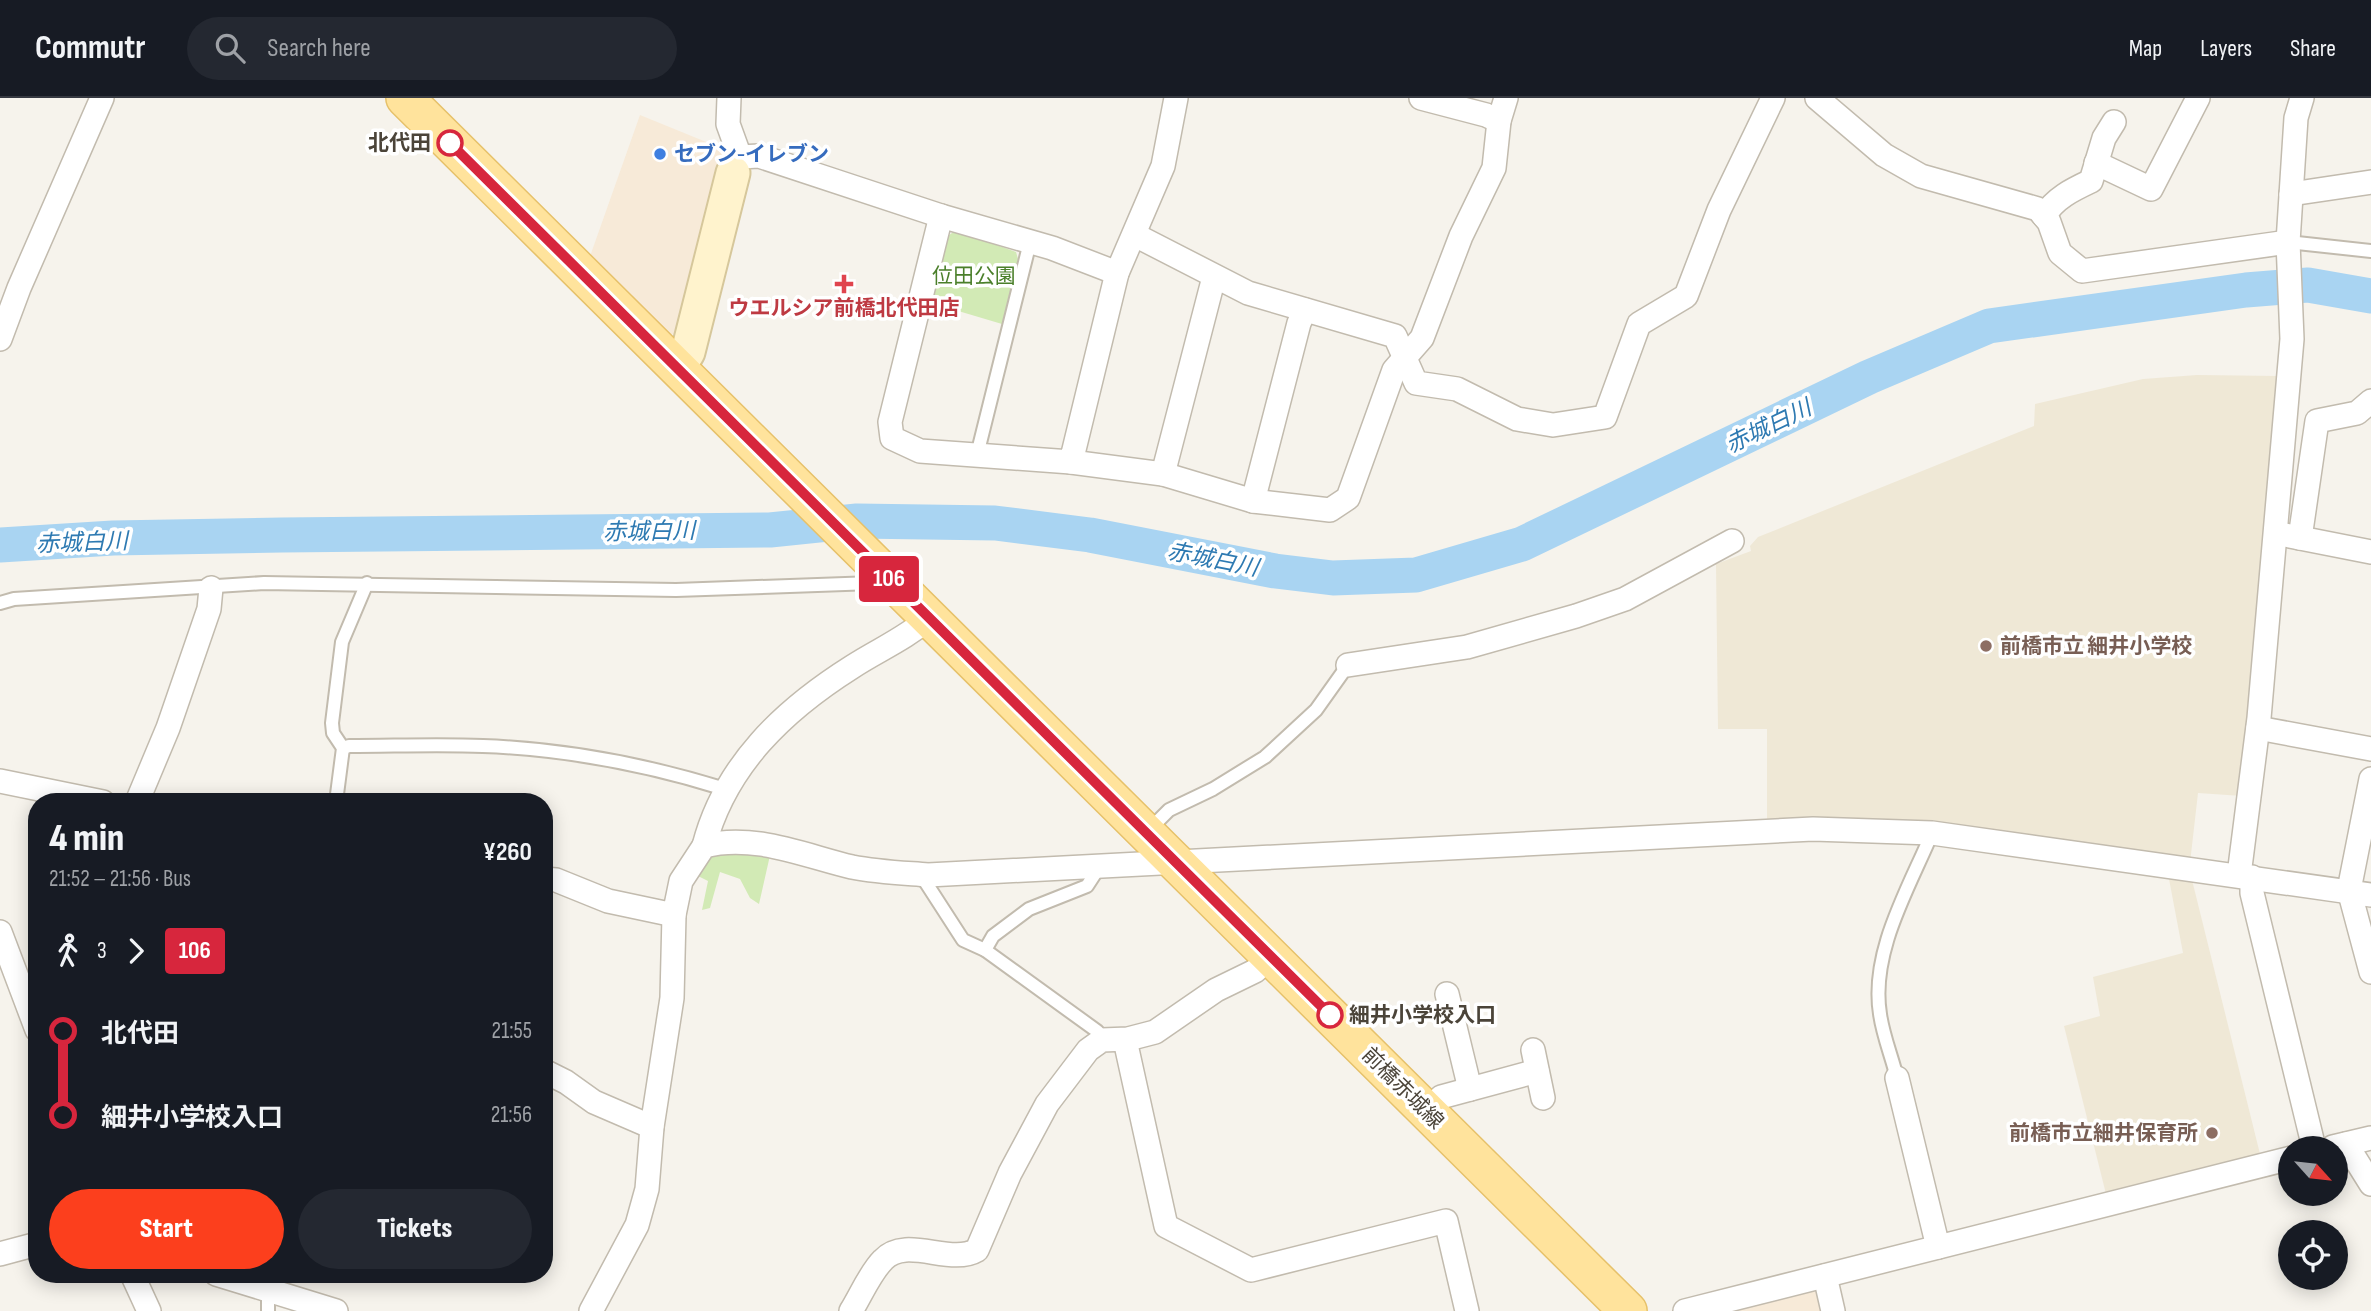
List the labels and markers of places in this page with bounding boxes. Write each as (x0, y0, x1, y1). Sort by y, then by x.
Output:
marker: 北代田 (437, 130, 463, 156)
place label: 北代田 (368, 131, 431, 156)
place label: セブン-イレブン (674, 142, 829, 167)
marker: セブン-イレブン (652, 146, 668, 162)
marker: ウエルシア前橋北代田店 (836, 276, 852, 292)
place label: ウエルシア前橋北代田店 (729, 296, 960, 321)
place label: 前橋市立 細井小学校 (2000, 634, 2192, 659)
marker: 前橋市立 細井小学校 (1978, 638, 1994, 654)
marker: 細井小学校入口 (1317, 1002, 1343, 1028)
place label: 細井小学校入口 (1349, 1003, 1496, 1028)
place label: 前橋市立細井保育所 (2009, 1121, 2198, 1146)
marker: 前橋市立細井保育所 (2204, 1125, 2220, 1141)

